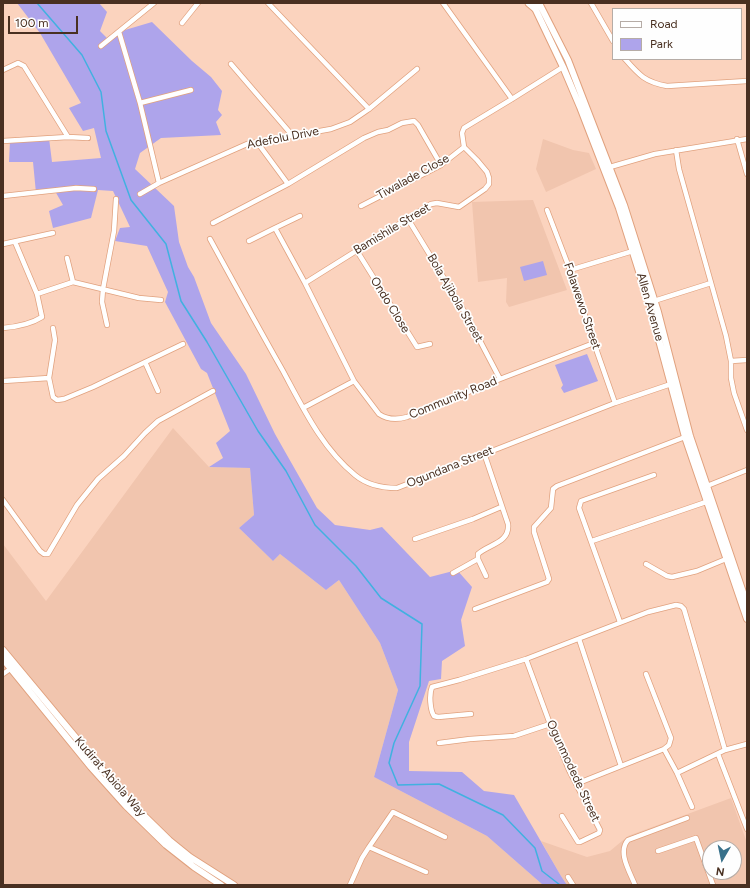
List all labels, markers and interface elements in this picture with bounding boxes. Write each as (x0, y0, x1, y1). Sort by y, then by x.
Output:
scale bar (10, 8, 80, 34)
legend (612, 8, 742, 60)
text: 100 m (15, 16, 49, 30)
text: Road (650, 17, 678, 31)
text: Park (650, 37, 673, 51)
street label: Adefolu Drive (246, 124, 320, 152)
street label: Tiwalade Close (374, 151, 452, 203)
street label: Bamishile Street (351, 200, 433, 258)
street label: Bola Ajibola Street (424, 251, 486, 345)
street label: Folawewo Street (560, 261, 604, 351)
street label: Allen Avenue (633, 271, 667, 343)
street label: Ondo Close (367, 274, 413, 336)
street label: Community Road (407, 374, 499, 422)
street label: Ogundana Street (405, 443, 495, 491)
street label: Ogunmodede Street (543, 718, 603, 824)
street label: Kudirat Abiola Way (71, 734, 149, 820)
north arrow (702, 840, 742, 880)
text: N (715, 864, 725, 878)

